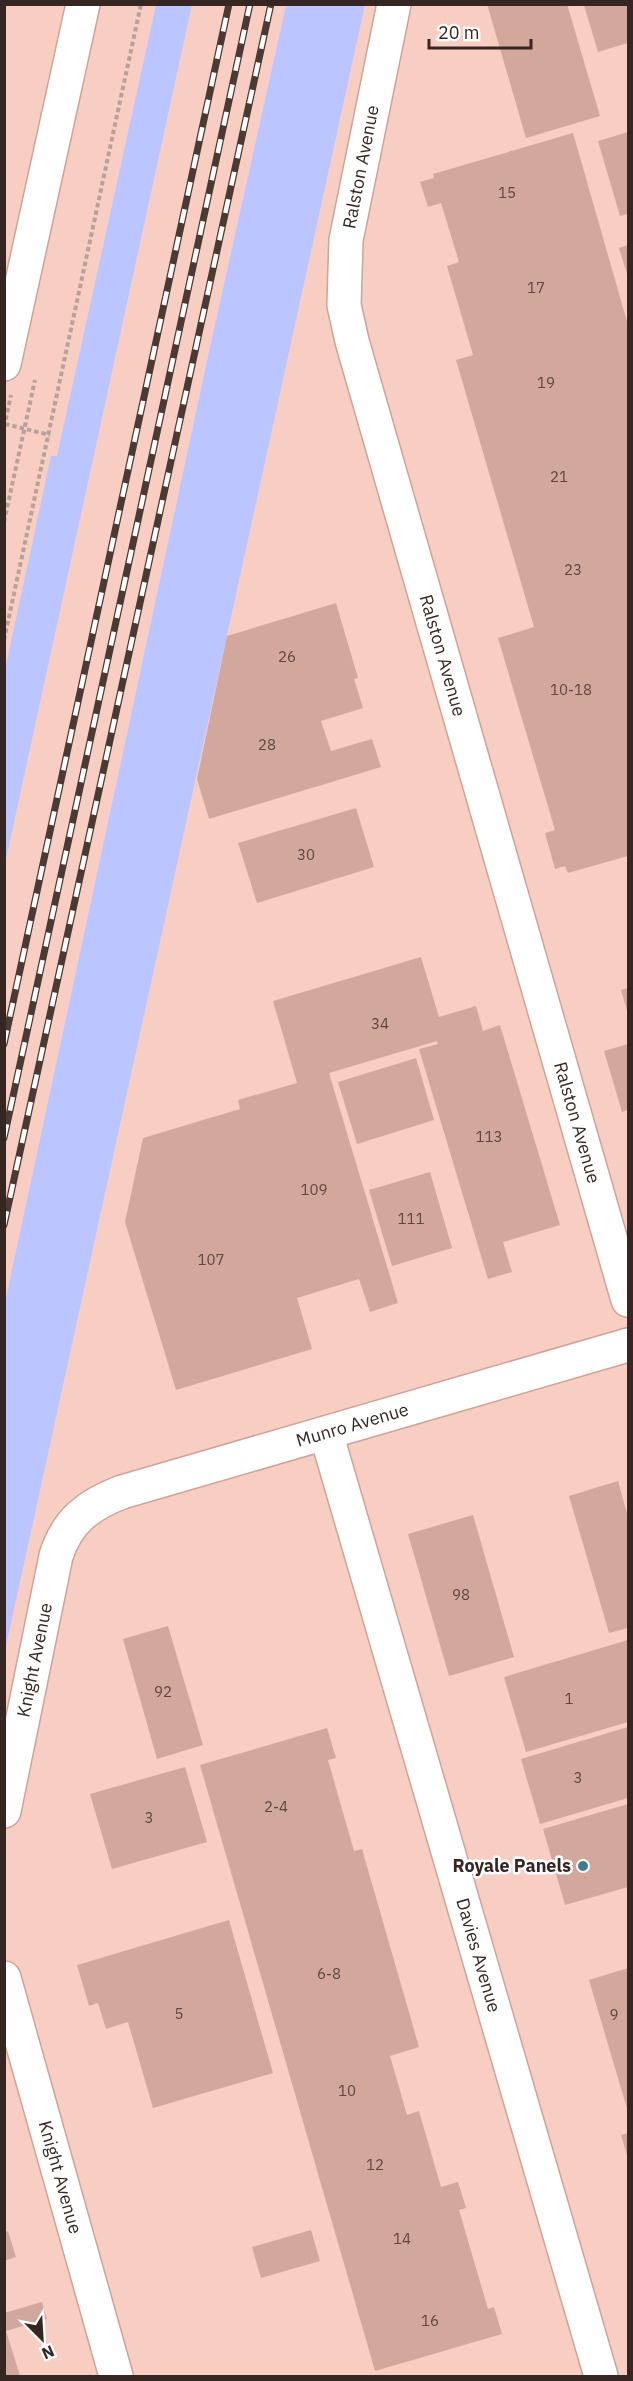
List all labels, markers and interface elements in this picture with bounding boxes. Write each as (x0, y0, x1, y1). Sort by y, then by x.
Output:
scale bar (429, 12, 531, 50)
text: 20 m (438, 21, 480, 44)
street label: Ralston Avenue (337, 103, 384, 231)
house number: 15 (498, 183, 516, 202)
house number: 17 (527, 278, 545, 297)
house number: 19 (537, 373, 555, 392)
house number: 21 (550, 467, 568, 486)
house number: 23 (564, 560, 582, 579)
street label: Ralston Avenue (415, 592, 471, 719)
house number: 26 (278, 647, 296, 666)
house number: 10-18 (550, 680, 592, 699)
house number: 28 (258, 735, 276, 754)
house number: 30 (297, 845, 315, 864)
house number: 34 (371, 1014, 389, 1033)
street label: Ralston Avenue (549, 1059, 606, 1186)
house number: 113 (475, 1127, 503, 1146)
house number: 109 (300, 1180, 328, 1199)
house number: 111 (397, 1209, 425, 1228)
house number: 107 (197, 1250, 225, 1269)
street label: Munro Avenue (293, 1397, 411, 1452)
house number: 98 (452, 1585, 470, 1604)
street label: Knight Avenue (11, 1601, 57, 1719)
house number: 92 (154, 1682, 172, 1701)
house number: 1 (564, 1689, 574, 1708)
house number: 3 (573, 1768, 583, 1787)
house number: 2-4 (264, 1797, 288, 1816)
house number: 3 (144, 1808, 154, 1827)
place label: Royale Panels (453, 1854, 571, 1877)
marker: Royale Panels (576, 1859, 590, 1873)
street label: Davies Avenue (451, 1895, 506, 2015)
house number: 6-8 (317, 1964, 341, 1983)
house number: 5 (174, 2004, 184, 2023)
house number: 9 (609, 2005, 619, 2024)
house number: 10 (338, 2081, 356, 2100)
street label: Knight Avenue (34, 2118, 87, 2236)
house number: 12 (366, 2155, 384, 2174)
house number: 14 (393, 2229, 411, 2248)
north arrow (12, 2309, 72, 2369)
house number: 16 (421, 2311, 439, 2330)
text: N (39, 2341, 57, 2364)

